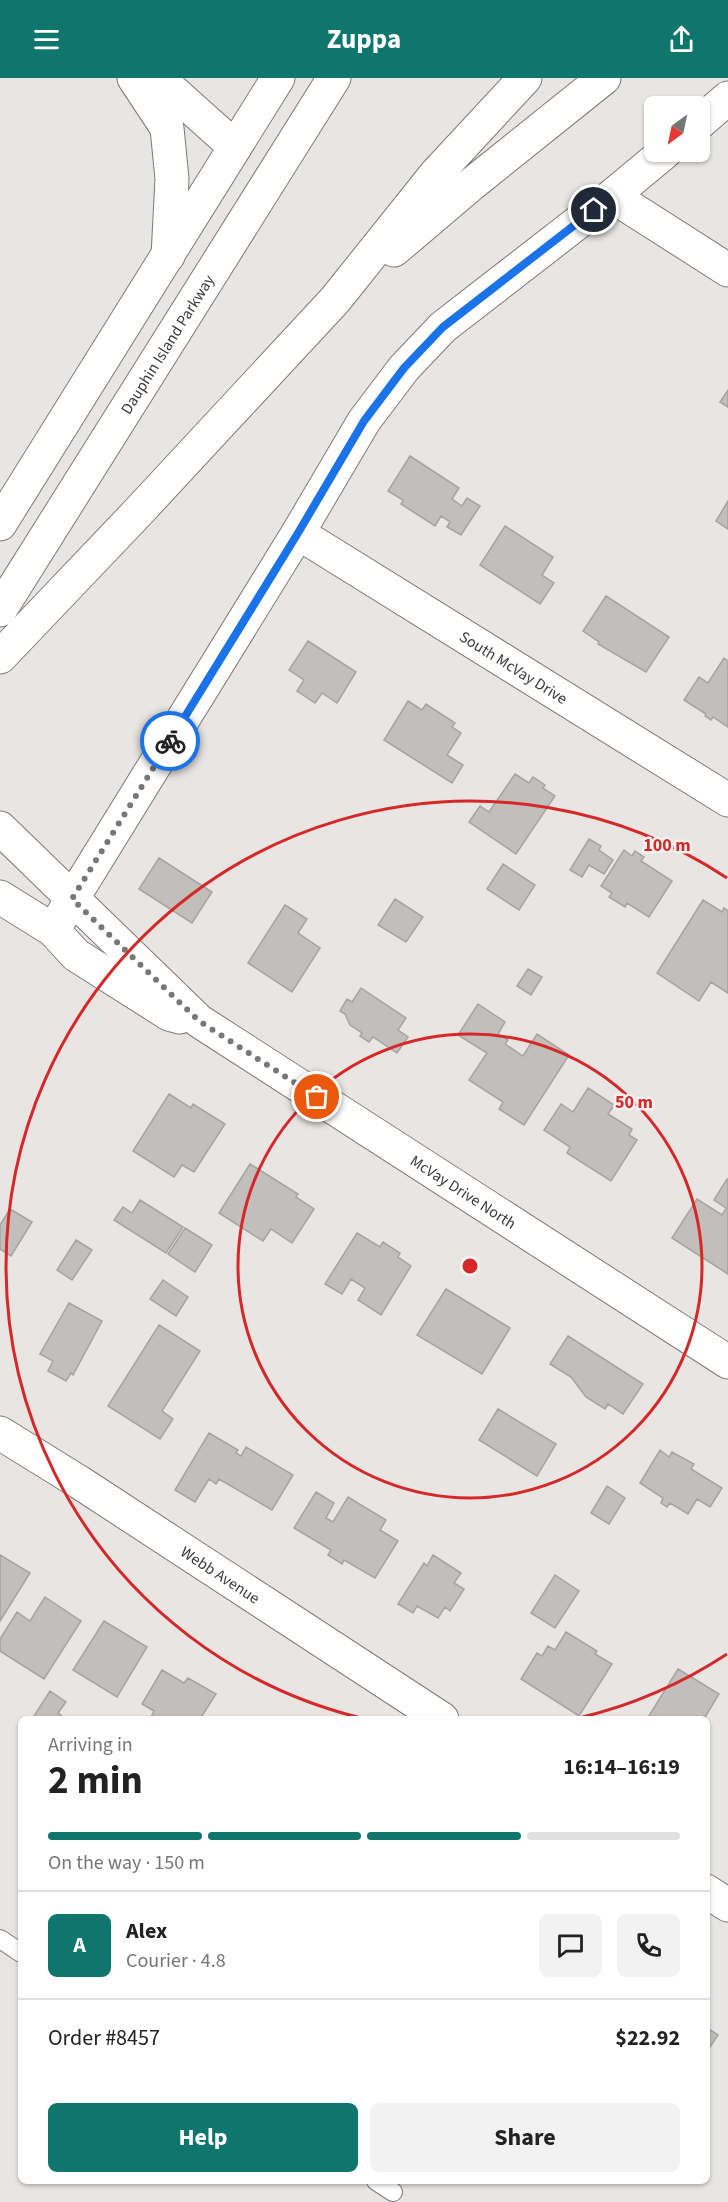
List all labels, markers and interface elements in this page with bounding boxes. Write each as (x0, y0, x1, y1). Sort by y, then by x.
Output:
text: Zuppa (327, 20, 401, 59)
icon: menu (30, 23, 63, 56)
icon: share (665, 23, 698, 56)
north arrow (644, 96, 710, 162)
map controls (644, 96, 710, 162)
pin (568, 184, 619, 235)
icon: home (577, 193, 610, 226)
street label: Dauphin Island Parkway (116, 270, 220, 419)
street label: South McVay Drive (455, 626, 572, 710)
courier (140, 711, 200, 771)
icon: bike (154, 725, 187, 758)
text: 100 m (643, 833, 691, 858)
pin (291, 1071, 342, 1122)
icon: bag (300, 1080, 333, 1113)
text: 50 m (615, 1090, 653, 1115)
street label: McVay Drive North (406, 1150, 520, 1235)
centre of rings (460, 1256, 480, 1276)
street label: Webb Avenue (176, 1541, 264, 1609)
text: Arriving in (48, 1731, 133, 1759)
text: 16:14–16:19 (563, 1751, 680, 1783)
text: 2 min (48, 1753, 143, 1809)
text: On the way · 150 m (48, 1849, 205, 1877)
button: chat (539, 1914, 602, 1977)
button: phone (617, 1914, 680, 1977)
text: Alex (126, 1915, 167, 1947)
text: A (73, 1929, 86, 1961)
text: Courier · 4.8 (126, 1947, 226, 1975)
text: Order #8457 (48, 2022, 160, 2054)
text: $22.92 (615, 2022, 680, 2054)
button: Help (48, 2103, 358, 2172)
button: Share (370, 2103, 680, 2172)

